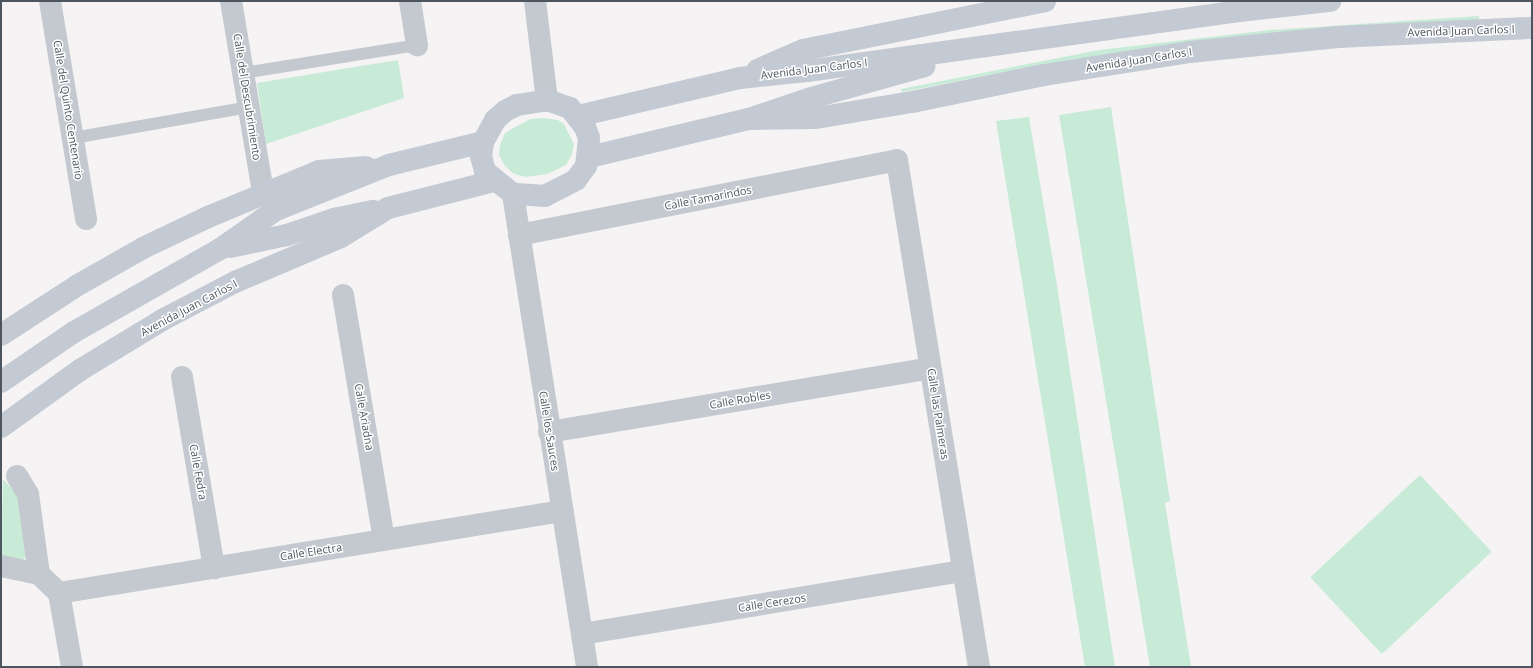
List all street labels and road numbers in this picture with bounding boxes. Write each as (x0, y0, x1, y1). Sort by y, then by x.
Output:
street label: Avenida Juan Carlos I (1407, 23, 1515, 39)
street label: Calle del Descubrimiento (230, 33, 264, 161)
street label: Calle del Quinto Centenario (50, 39, 86, 181)
street label: Avenida Juan Carlos I (1085, 45, 1193, 75)
street label: Avenida Juan Carlos I (760, 56, 868, 82)
street label: Calle Tamarindos (663, 183, 753, 213)
street label: Avenida Juan Carlos I (139, 277, 239, 339)
street label: Calle las Palmeras (924, 367, 952, 461)
street label: Calle Ariadna (352, 383, 376, 451)
street label: Calle Robles (708, 388, 772, 412)
street label: Calle los Sauces (536, 390, 562, 472)
street label: Calle Fedra (187, 443, 209, 501)
street label: Calle Electra (279, 541, 343, 563)
street label: Calle Cerezos (737, 591, 807, 615)

